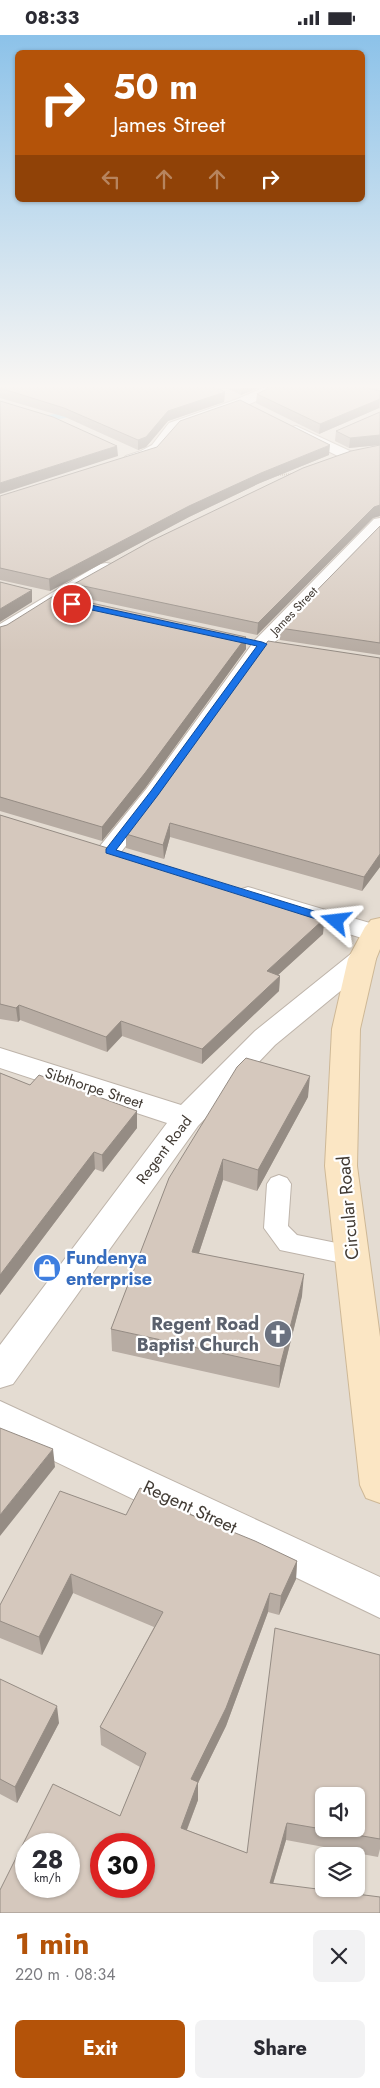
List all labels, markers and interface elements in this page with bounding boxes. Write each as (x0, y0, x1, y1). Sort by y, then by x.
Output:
text: 08:33 (25, 4, 79, 31)
text: 50 m (113, 62, 198, 112)
icon: right (30, 70, 95, 135)
text: James Street (113, 108, 225, 140)
icon: left (97, 165, 125, 193)
icon: ahead (150, 165, 178, 193)
icon: ahead (203, 165, 231, 193)
icon: right (256, 165, 284, 193)
pin (51, 583, 93, 625)
street label: James Street (265, 583, 322, 641)
icon: arrive (58, 590, 86, 618)
position arrow (309, 894, 361, 946)
street label: Sibthorpe Street (42, 1062, 146, 1114)
street label: Regent Road (131, 1111, 197, 1189)
street label: Circular Road (331, 1155, 365, 1261)
place label: Fundenya enterprise (66, 1245, 152, 1292)
shop icon: Fundenya enterprise (32, 1253, 62, 1283)
place label: Regent Road Baptist Church (137, 1311, 259, 1358)
church icon: Regent Road Baptist Church (263, 1319, 293, 1349)
street label: Regent Street (139, 1474, 242, 1540)
map controls (315, 1787, 365, 1897)
button: sound (315, 1787, 365, 1837)
speed limit sign: 30 (90, 1833, 155, 1898)
text: 28 (31, 1841, 64, 1877)
button: layers (315, 1847, 365, 1897)
text: km/h (34, 1869, 61, 1887)
text: 1 min (15, 1922, 89, 1965)
button: close (313, 1930, 365, 1982)
text: 220 m · 08:34 (15, 1963, 116, 1986)
button: Exit (15, 2020, 185, 2078)
button: Share (195, 2020, 365, 2078)

